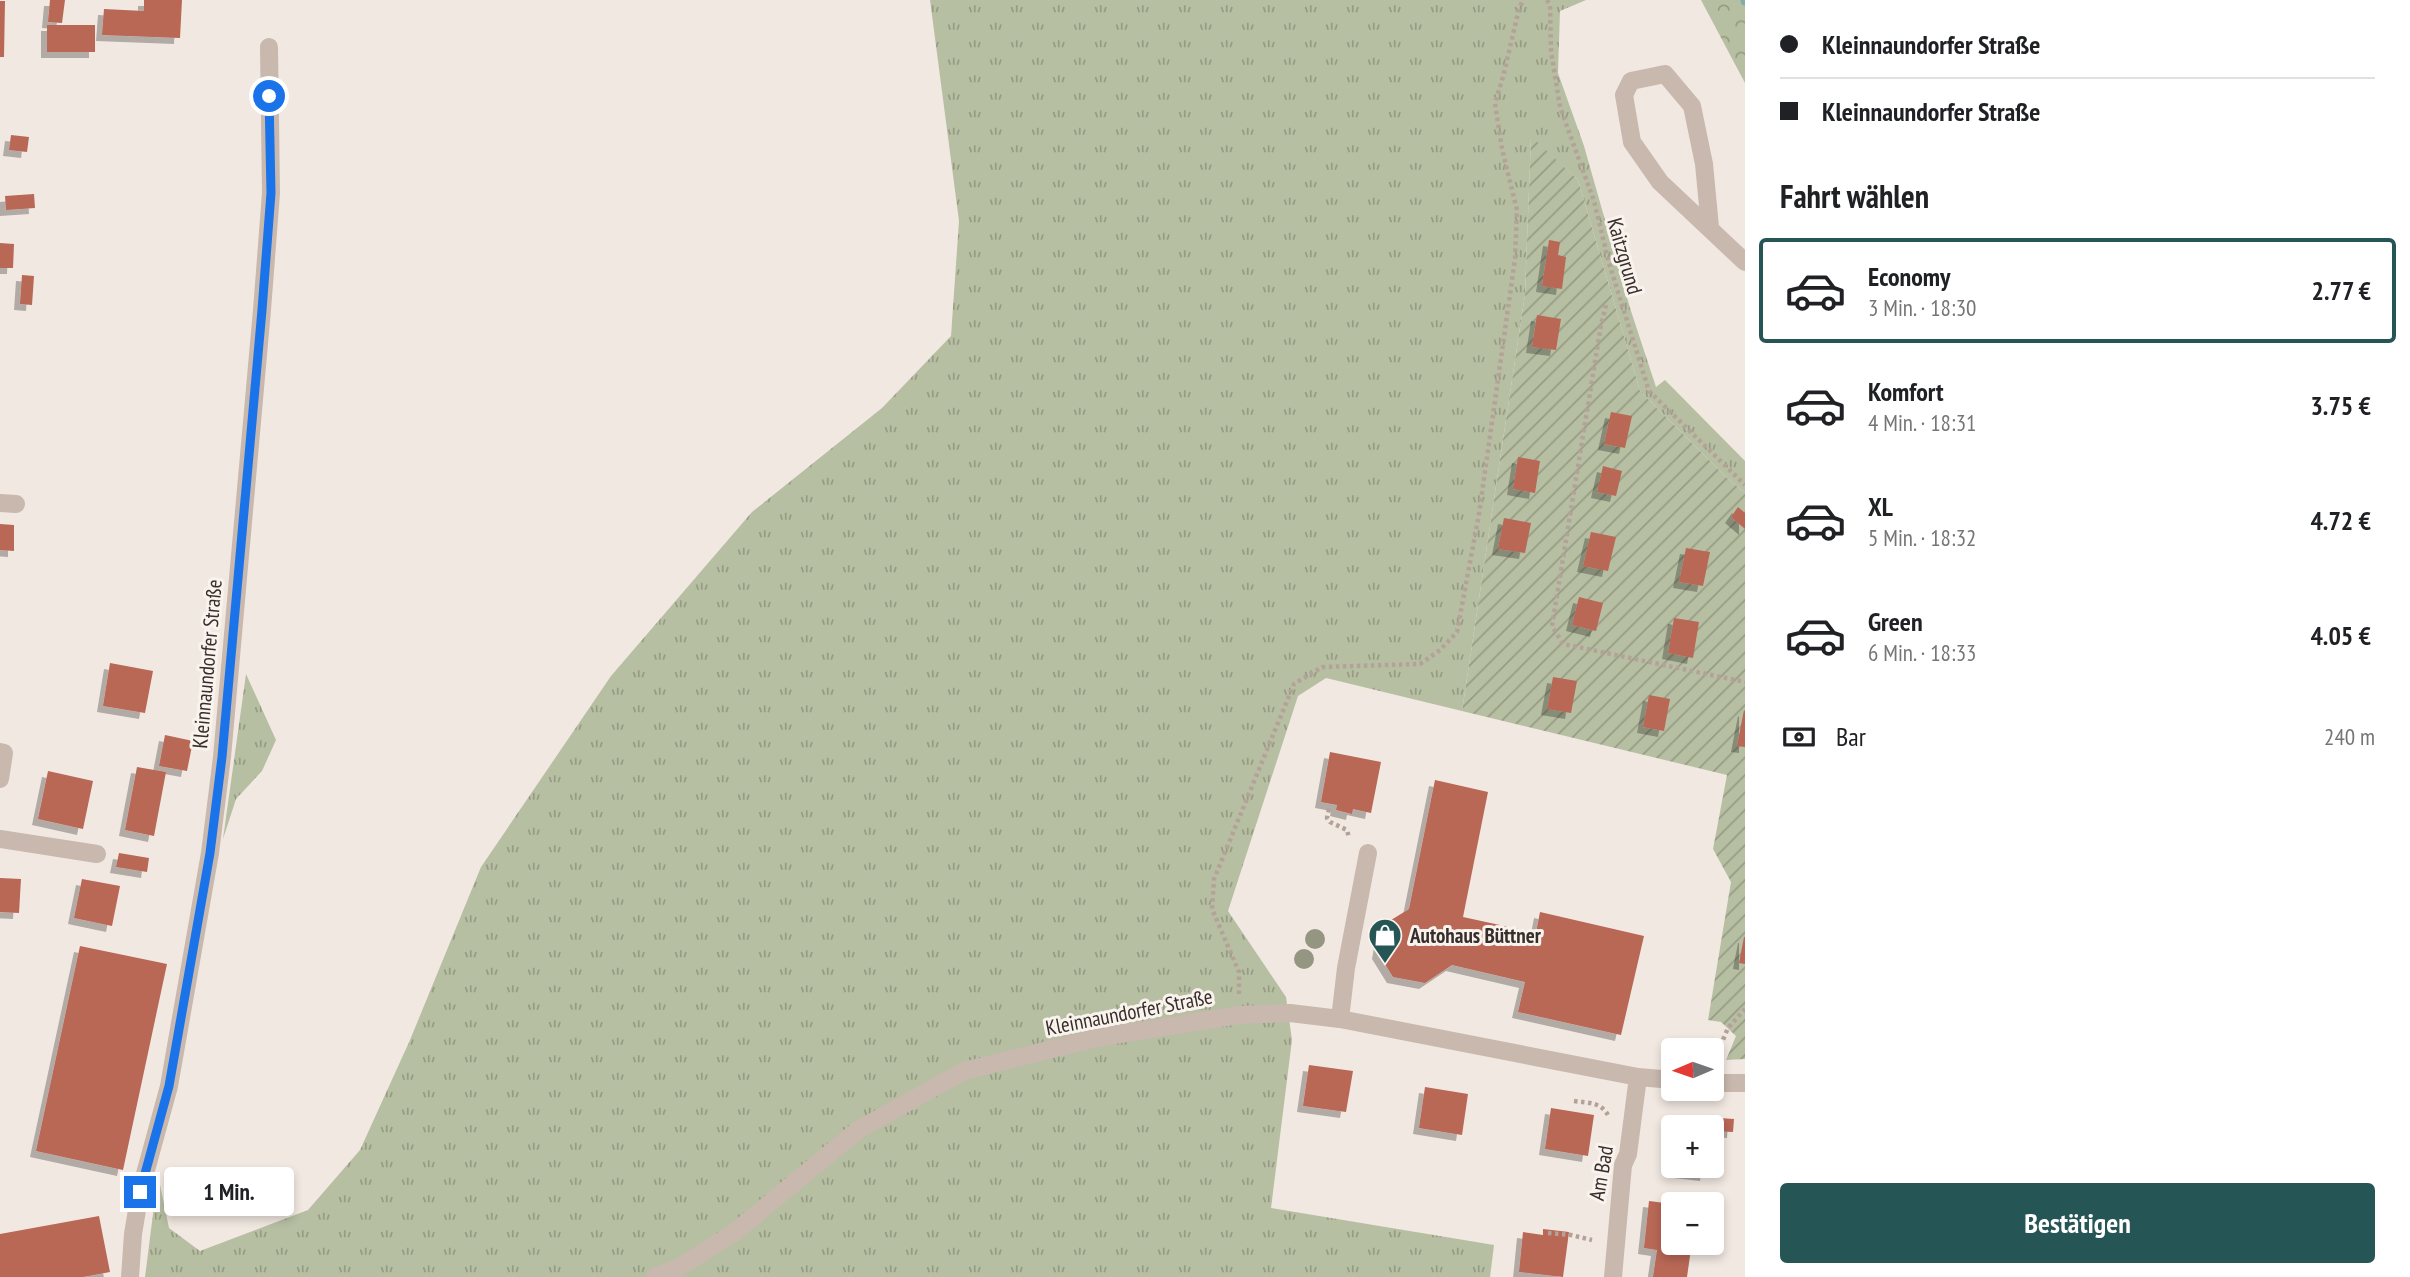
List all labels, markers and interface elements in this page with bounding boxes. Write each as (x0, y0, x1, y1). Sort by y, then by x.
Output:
text: Kleinnaundorfer Straße (1822, 28, 2040, 61)
route start (253, 80, 285, 112)
text: Kleinnaundorfer Straße (1822, 95, 2040, 128)
text: Fahrt wählen (1780, 175, 1929, 217)
street label: Kaitzgrund (1601, 215, 1649, 297)
icon: car (1784, 259, 1847, 322)
text: Economy (1868, 260, 1950, 293)
text: 2.77 € (2312, 274, 2371, 307)
text: 3 Min. · 18:30 (1868, 293, 1976, 322)
icon: car (1784, 374, 1847, 437)
text: Komfort (1868, 375, 1944, 408)
text: 3.75 € (2310, 389, 2371, 422)
text: 4 Min. · 18:31 (1868, 408, 1976, 437)
icon: car (1784, 489, 1847, 552)
text: XL (1868, 490, 1893, 523)
text: 4.72 € (2310, 504, 2371, 537)
text: 5 Min. · 18:32 (1868, 523, 1976, 552)
street label: Kleinnaundorfer Straße (186, 578, 228, 750)
icon: car (1784, 604, 1847, 667)
text: Green (1868, 605, 1923, 638)
text: 4.05 € (2310, 619, 2371, 652)
text: 6 Min. · 18:33 (1868, 638, 1976, 667)
icon: cash (1780, 718, 1818, 756)
text: Bar (1836, 720, 1866, 753)
text: 240 m (2324, 722, 2375, 751)
shop icon: Autohaus Büttner (1366, 916, 1404, 965)
place label: Autohaus Büttner (1409, 922, 1542, 949)
street label: Kleinnaundorfer Straße (1043, 983, 1215, 1041)
north arrow (1661, 1038, 1724, 1101)
map controls (1661, 1038, 1724, 1255)
button: + (1661, 1115, 1724, 1178)
street label: Am Bad (1583, 1143, 1619, 1203)
callout: 1 Min. (164, 1168, 294, 1216)
route end (124, 1176, 156, 1208)
text: 1 Min. (203, 1177, 255, 1206)
button: Bestätigen (1780, 1183, 2375, 1263)
button: − (1661, 1192, 1724, 1255)

